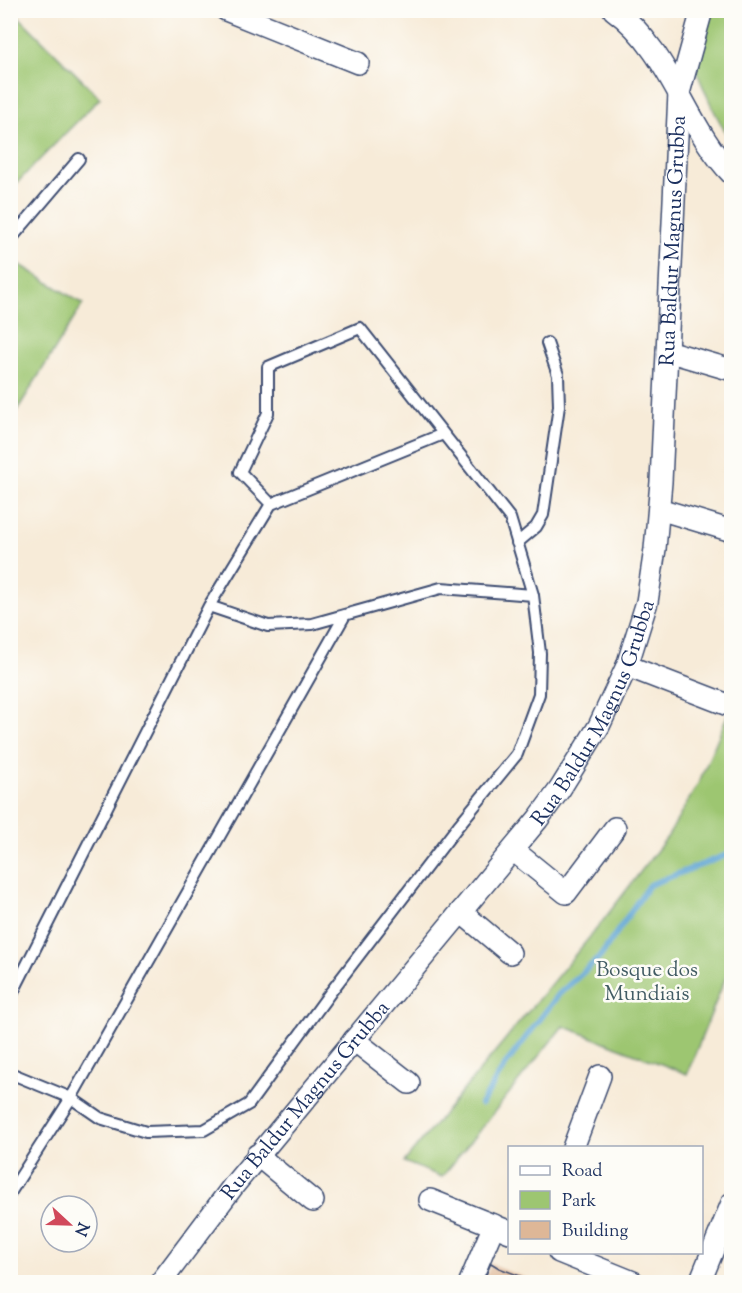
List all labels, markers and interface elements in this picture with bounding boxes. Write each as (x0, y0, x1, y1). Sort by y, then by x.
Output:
street label: Rua Baldur Magnus Grubba (653, 115, 695, 367)
street label: Rua Baldur Magnus Grubba (525, 596, 664, 833)
park label: Bosque dos Mundiais (596, 956, 698, 1010)
street label: Rua Baldur Magnus Grubba (215, 995, 398, 1207)
legend (508, 1146, 703, 1254)
text: Road (562, 1159, 602, 1185)
text: Park (562, 1189, 597, 1215)
north arrow (39, 1194, 99, 1254)
text: N (67, 1218, 94, 1239)
text: Building (562, 1219, 628, 1245)

